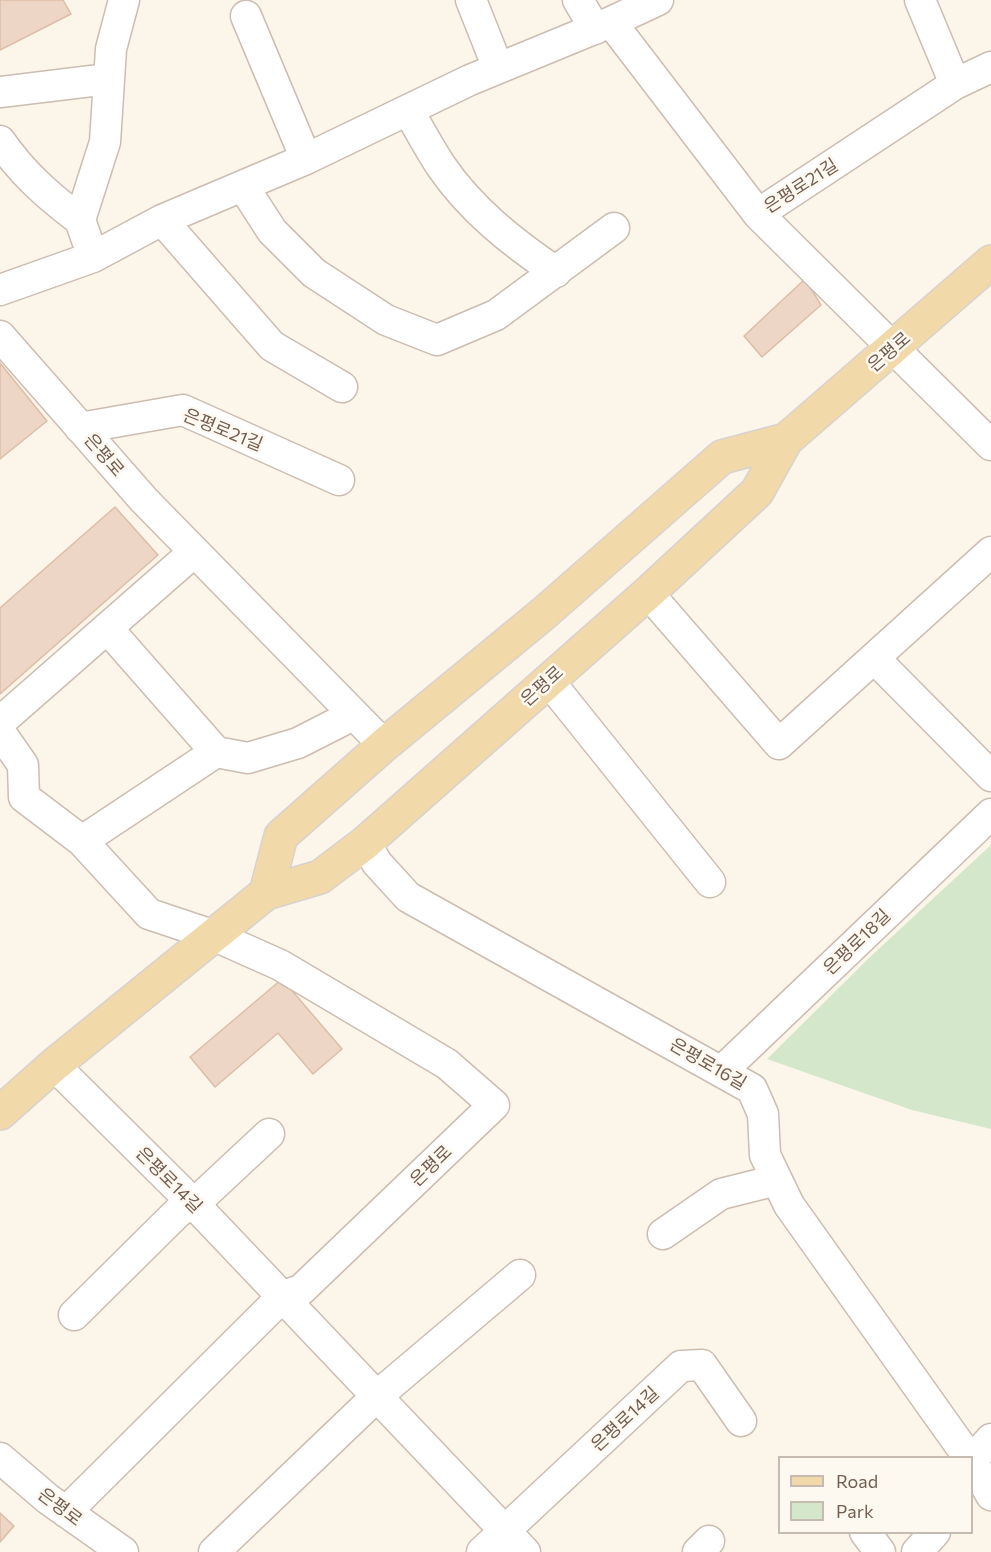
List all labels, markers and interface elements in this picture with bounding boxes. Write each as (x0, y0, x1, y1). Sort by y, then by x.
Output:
street label: 은평로21길 (760, 154, 842, 218)
street label: 은평로 (863, 328, 915, 376)
street label: 은평로21길 (180, 404, 266, 456)
street label: 은평로 (80, 429, 128, 481)
street label: 은평로 (516, 661, 568, 711)
street label: 은평로18길 (819, 905, 895, 979)
street label: 은평로16길 (666, 1033, 750, 1095)
street label: 은평로 (406, 1141, 456, 1191)
street label: 은평로14길 (131, 1142, 207, 1218)
street label: 은평로14길 (587, 1382, 663, 1456)
legend (778, 1456, 973, 1534)
text: Road (836, 1470, 878, 1492)
street label: 은평로 (34, 1483, 86, 1531)
text: Park (836, 1500, 874, 1522)

